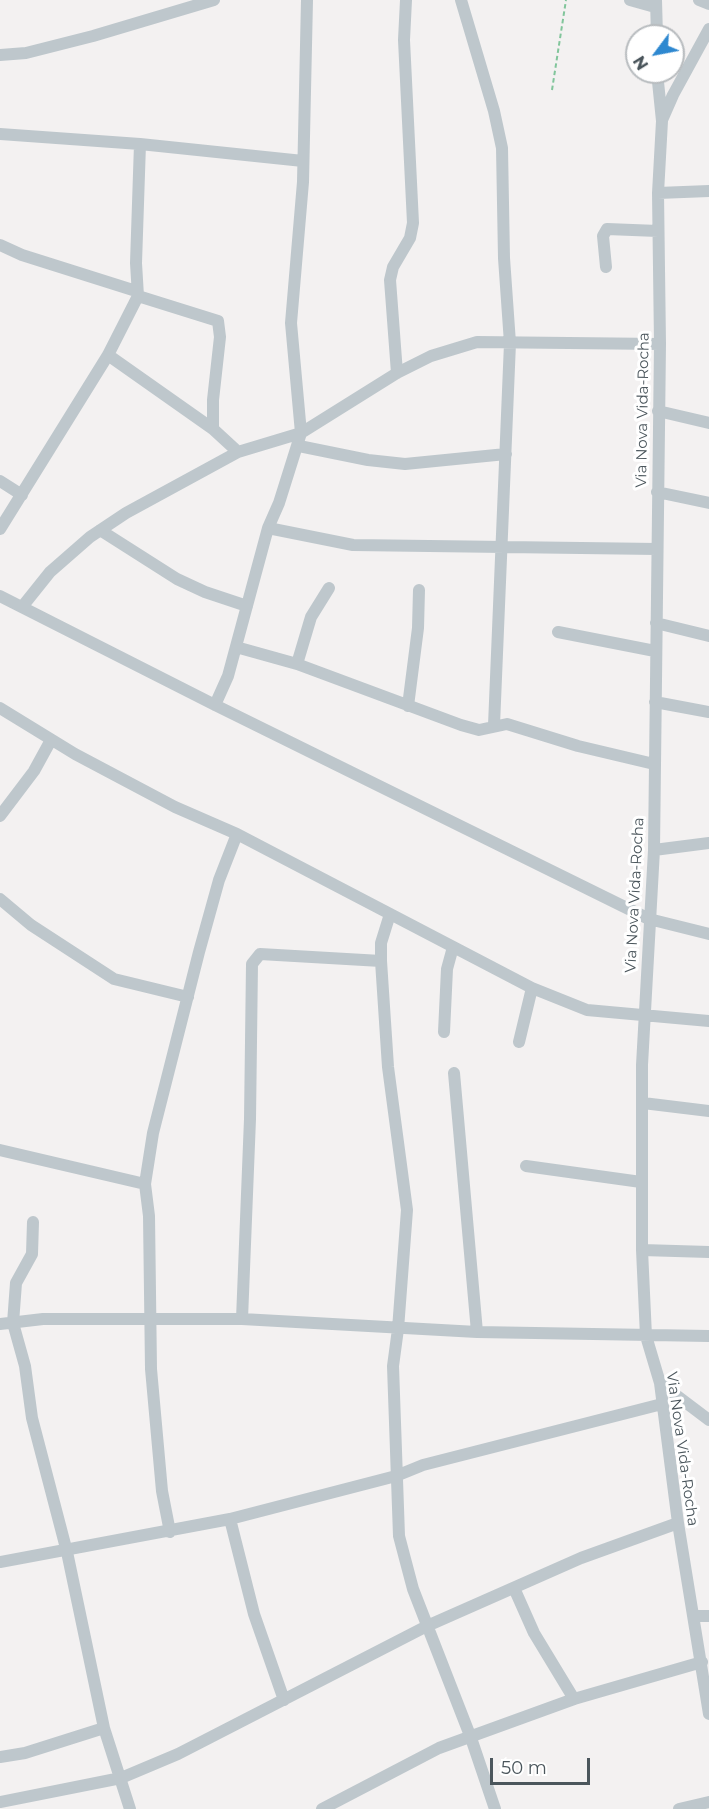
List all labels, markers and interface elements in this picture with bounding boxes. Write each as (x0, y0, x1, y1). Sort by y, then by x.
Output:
north arrow (625, 24, 685, 84)
text: N (630, 52, 652, 73)
street label: Via Nova Vida-Rocha (633, 332, 653, 488)
street label: Via Nova Vida-Rocha (622, 817, 648, 973)
street label: Via Nova Vida-Rocha (662, 1371, 702, 1527)
scale bar (493, 1746, 594, 1784)
text: 50 m (501, 1757, 547, 1779)

